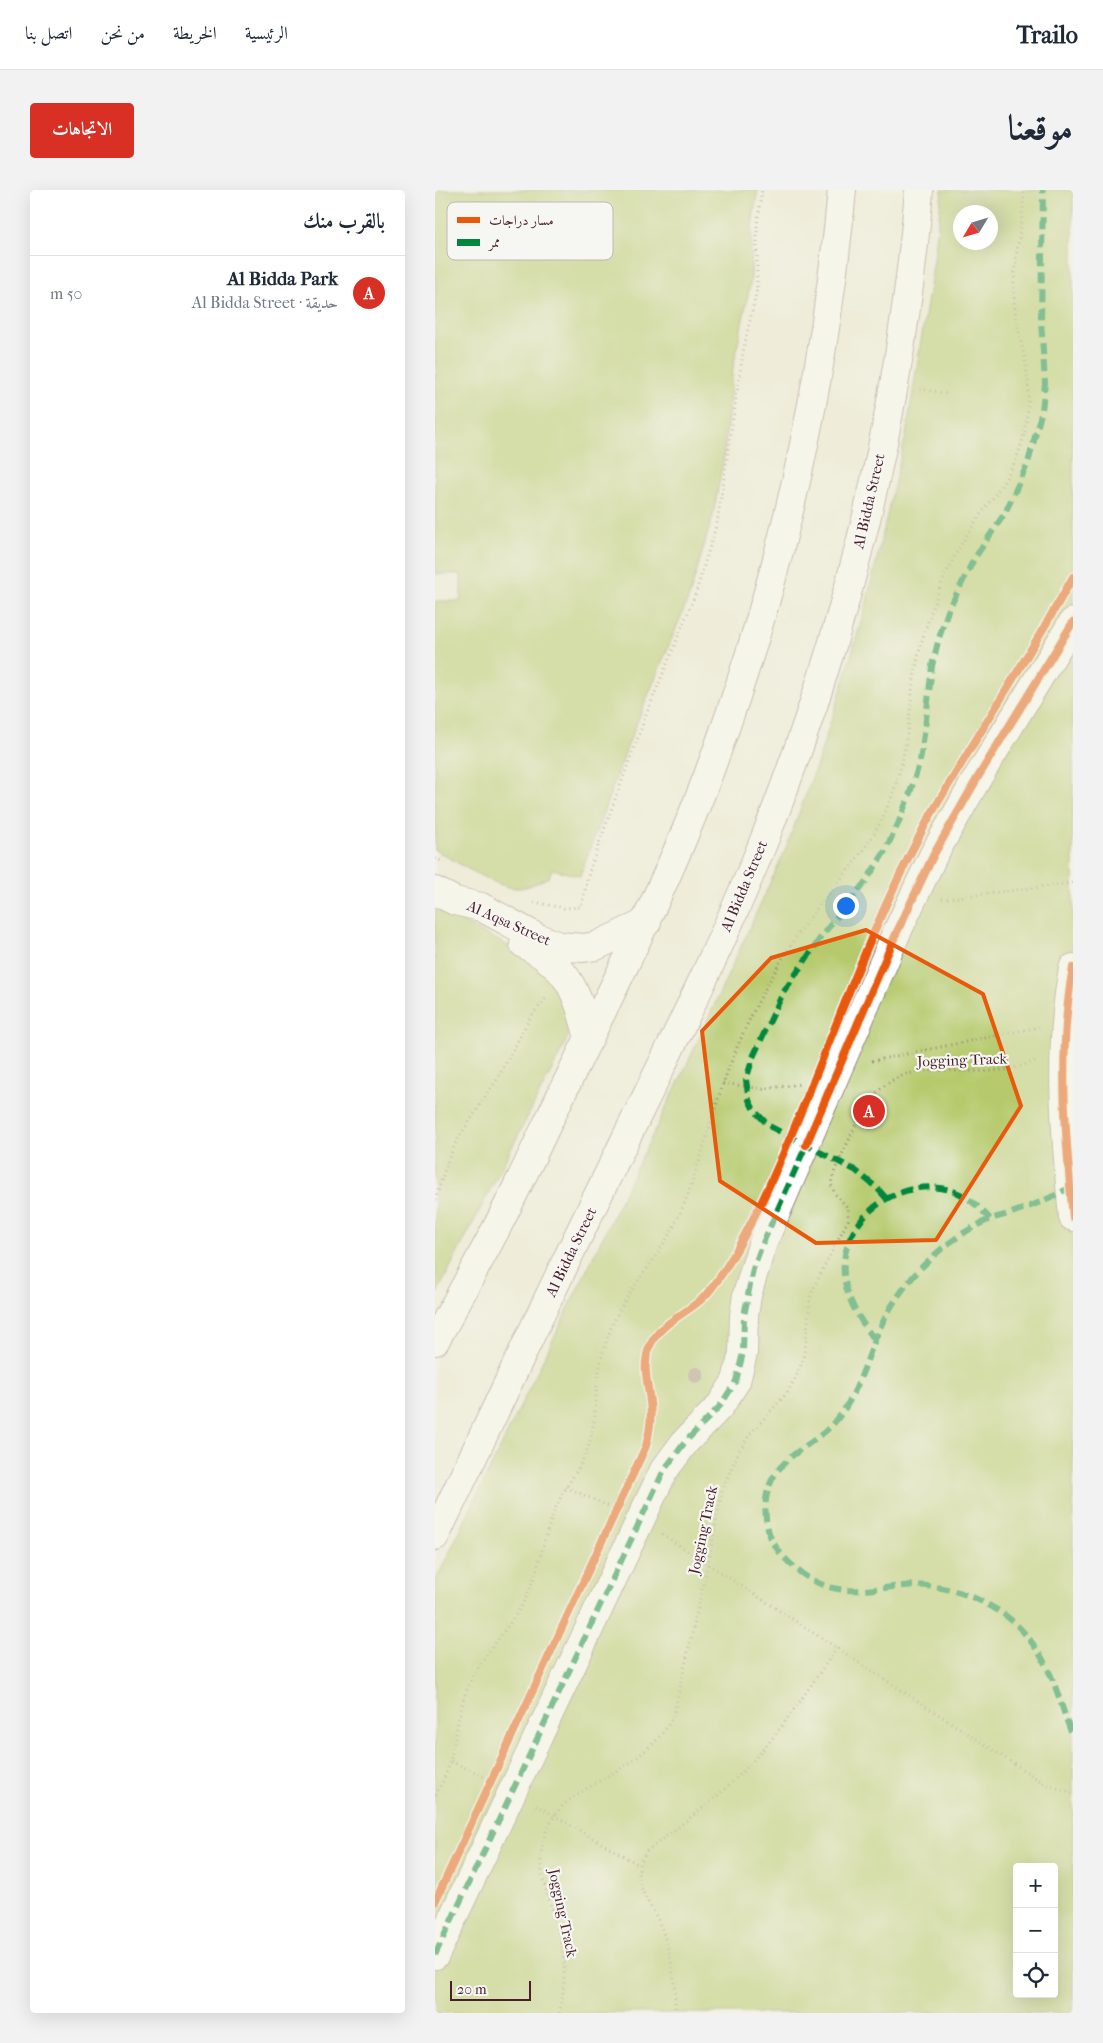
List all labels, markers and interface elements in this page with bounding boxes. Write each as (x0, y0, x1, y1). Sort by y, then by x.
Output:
text: Trailo (1016, 21, 1078, 49)
text: اتصل بنا (25, 23, 72, 44)
text: من نحن (100, 23, 145, 44)
text: الخريطة (173, 23, 217, 44)
text: الرئيسية (245, 23, 288, 44)
button: الاتجاهات (30, 103, 134, 158)
text: موقعنا (1008, 107, 1073, 148)
legend (447, 202, 613, 260)
north arrow (953, 205, 998, 250)
text: بالقرب منك (303, 209, 385, 233)
text: مسار دراجات (489, 212, 554, 229)
text: ممر (487, 234, 500, 251)
text: Al Bidda Park (227, 268, 338, 290)
text: 50 m (50, 284, 82, 303)
text: A (364, 284, 374, 303)
text: حديقة · Al Bidda Street (192, 293, 338, 312)
street label: Al Bidda Street (849, 451, 889, 551)
street label: Al Bidda Street (716, 837, 772, 935)
your location (833, 893, 859, 919)
street label: Al Aqsa Street (463, 896, 554, 950)
street label: Jogging Track (916, 1049, 1008, 1071)
pin: A (853, 1092, 885, 1130)
street label: Al Bidda Street (541, 1204, 601, 1301)
street label: Jogging Track (685, 1484, 721, 1577)
map controls (1013, 1863, 1058, 1998)
button: + (1013, 1863, 1058, 1908)
street label: Jogging Track (545, 1866, 581, 1959)
button: − (1013, 1908, 1058, 1953)
button: locate (1013, 1953, 1058, 1998)
scale bar (450, 1978, 531, 2001)
text: 20 m (457, 1981, 487, 1998)

